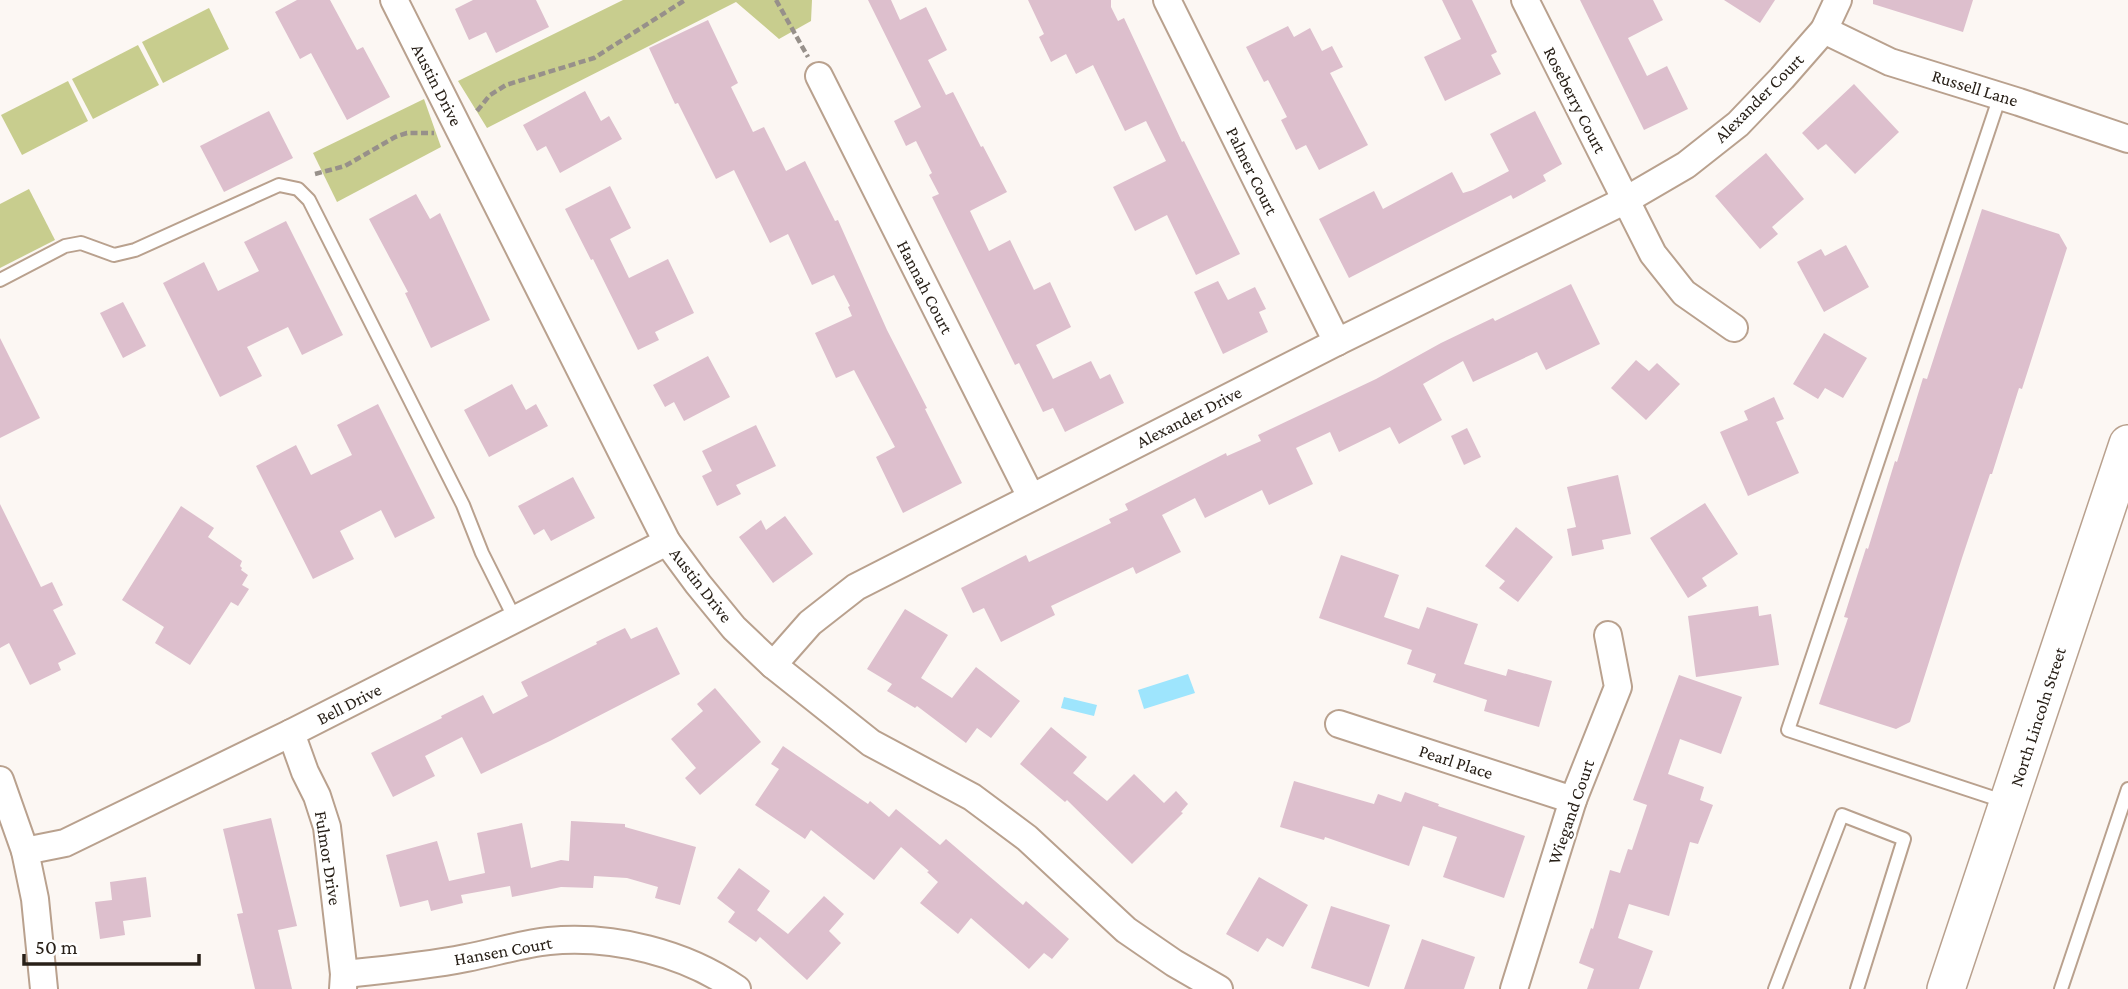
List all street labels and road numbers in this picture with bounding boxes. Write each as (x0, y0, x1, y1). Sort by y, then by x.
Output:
street label: Austin Drive (408, 41, 466, 130)
street label: Roseberry Court (1540, 44, 1611, 157)
street label: Alexander Court (1710, 49, 1808, 147)
street label: Russell Lane (1929, 65, 2021, 111)
street label: Palmer Court (1222, 124, 1282, 219)
street label: Hannah Court (893, 237, 958, 338)
street label: Alexander Drive (1133, 382, 1245, 452)
street label: Austin Drive (666, 544, 736, 626)
street label: North Lincoln Street (2006, 644, 2070, 789)
street label: Bell Drive (313, 679, 385, 729)
street label: Pearl Place (1416, 741, 1496, 783)
street label: Wiegand Court (1544, 756, 1599, 867)
street label: Fulmor Drive (311, 809, 345, 907)
street label: Hansen Court (452, 932, 555, 969)

